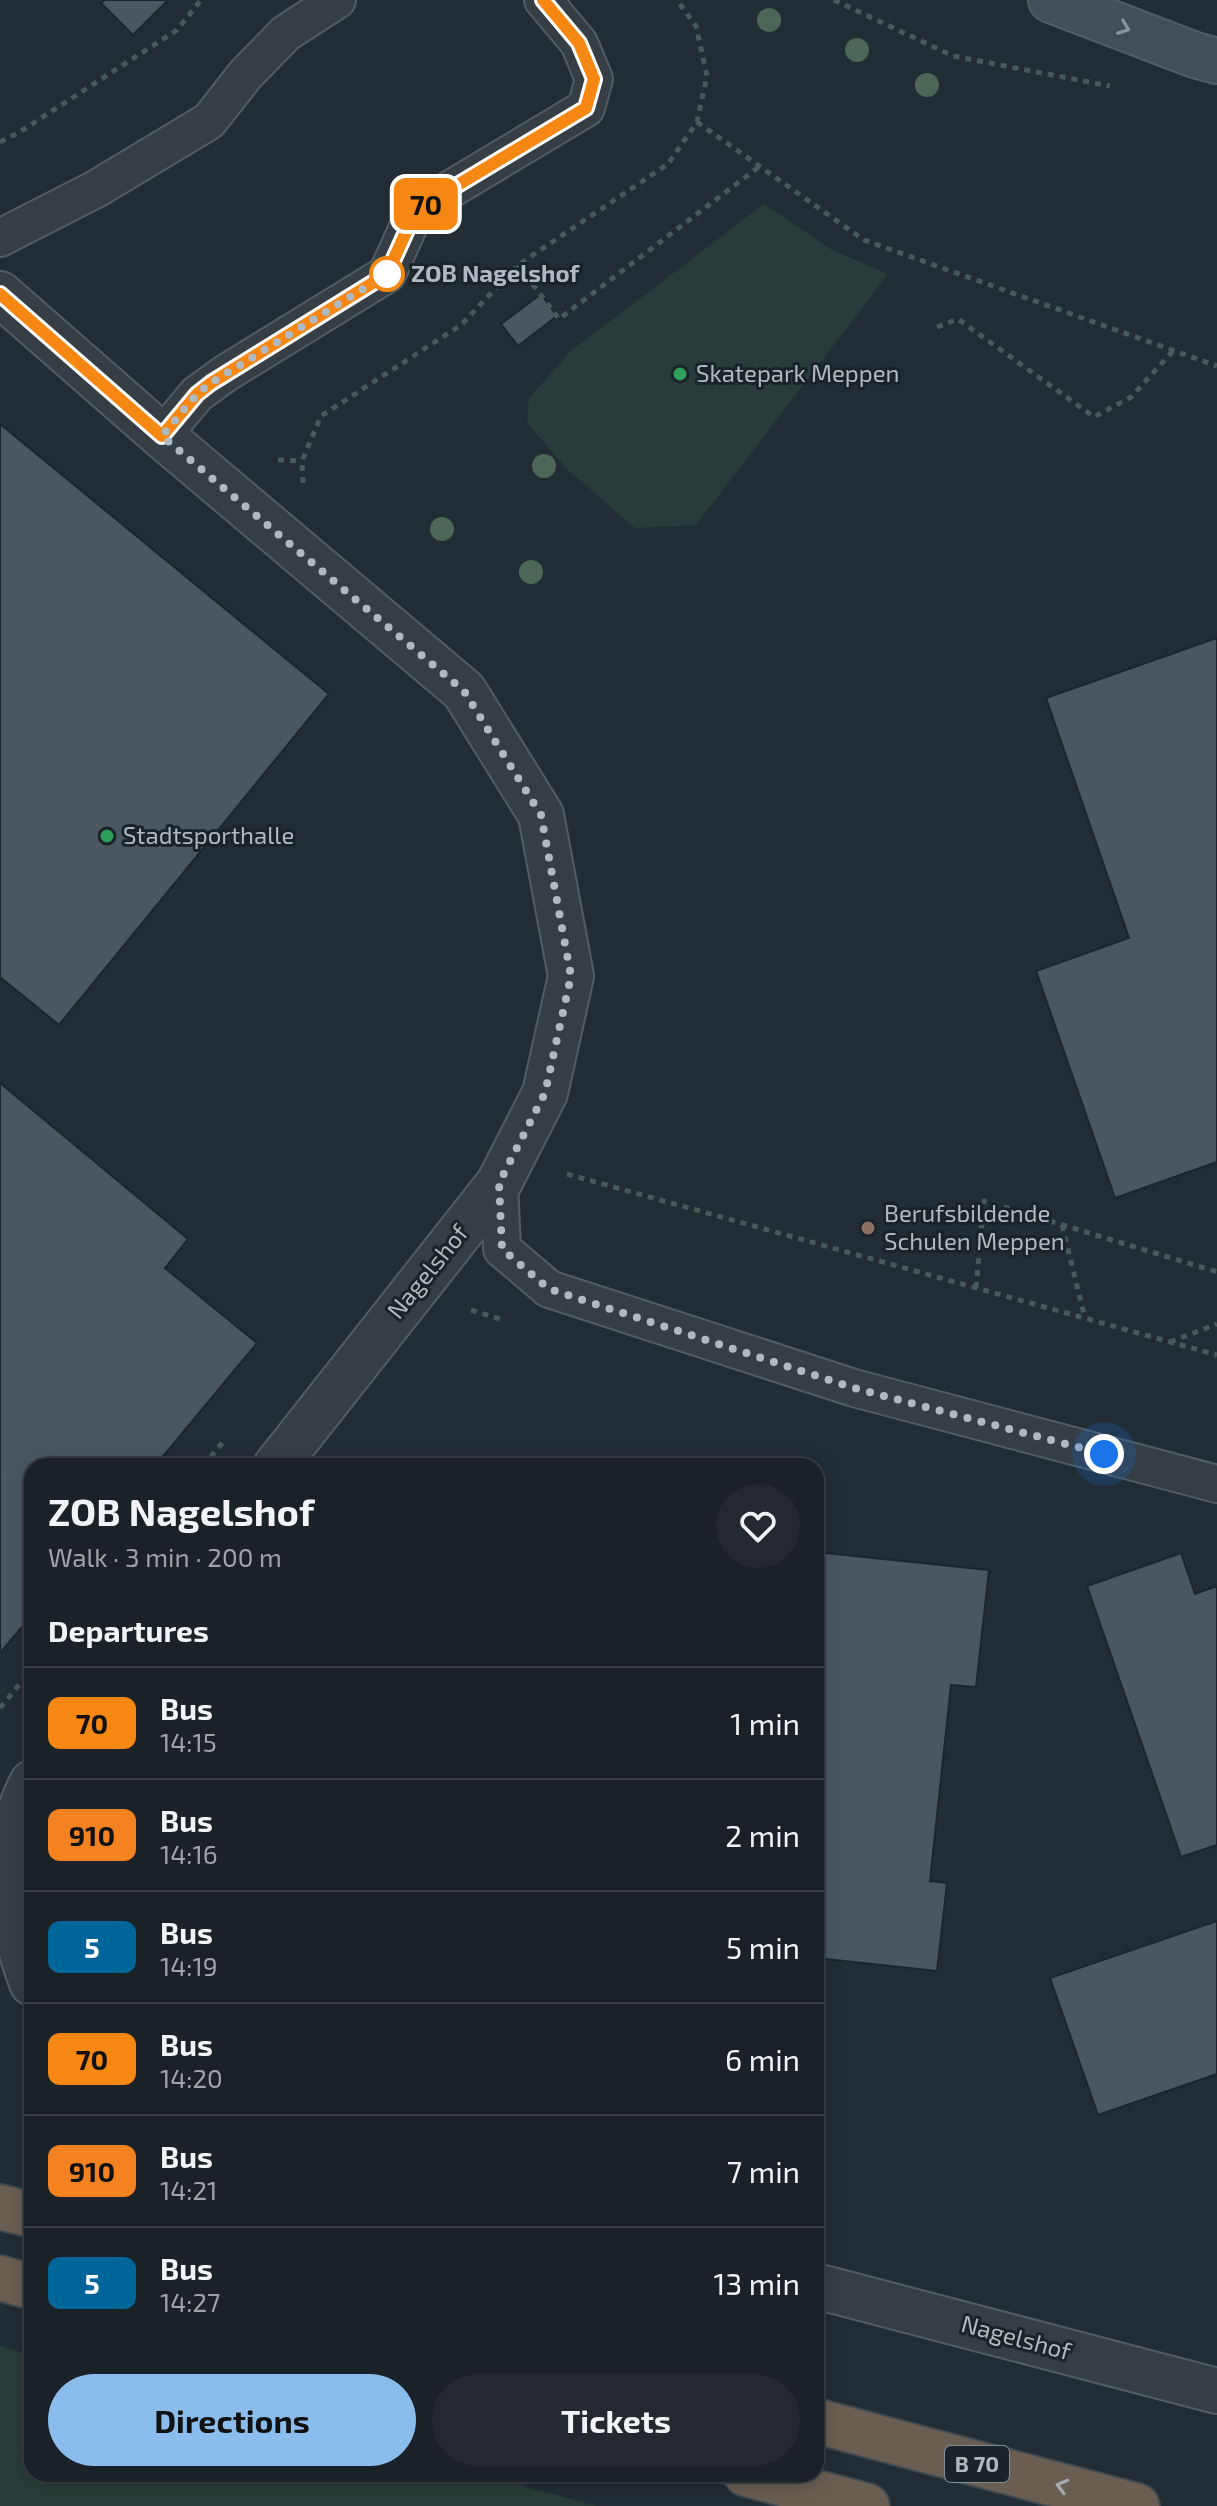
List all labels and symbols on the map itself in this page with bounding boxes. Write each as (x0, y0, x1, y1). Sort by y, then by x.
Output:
one-way arrow (1116, 18, 1130, 35)
line badge: 70 (390, 178, 462, 230)
marker: ZOB Nagelshof (370, 257, 404, 291)
place label: ZOB Nagelshof (411, 258, 580, 287)
place label: Skatepark Meppen (696, 358, 900, 387)
marker: Skatepark Meppen (671, 365, 689, 383)
place label: Stadtsporthalle (123, 820, 294, 849)
marker: Stadtsporthalle (98, 827, 116, 845)
place label: Berufsbildende Schulen Meppen (884, 1198, 1065, 1255)
street label: Nagelshof (380, 1218, 474, 1324)
marker: Berufsbildende Schulen Meppen (859, 1219, 877, 1237)
your location (1084, 1434, 1124, 1474)
street label: Nagelshof (958, 2308, 1075, 2365)
road number: B 70 (945, 2446, 1009, 2482)
one-way arrow (1056, 2479, 1070, 2495)

